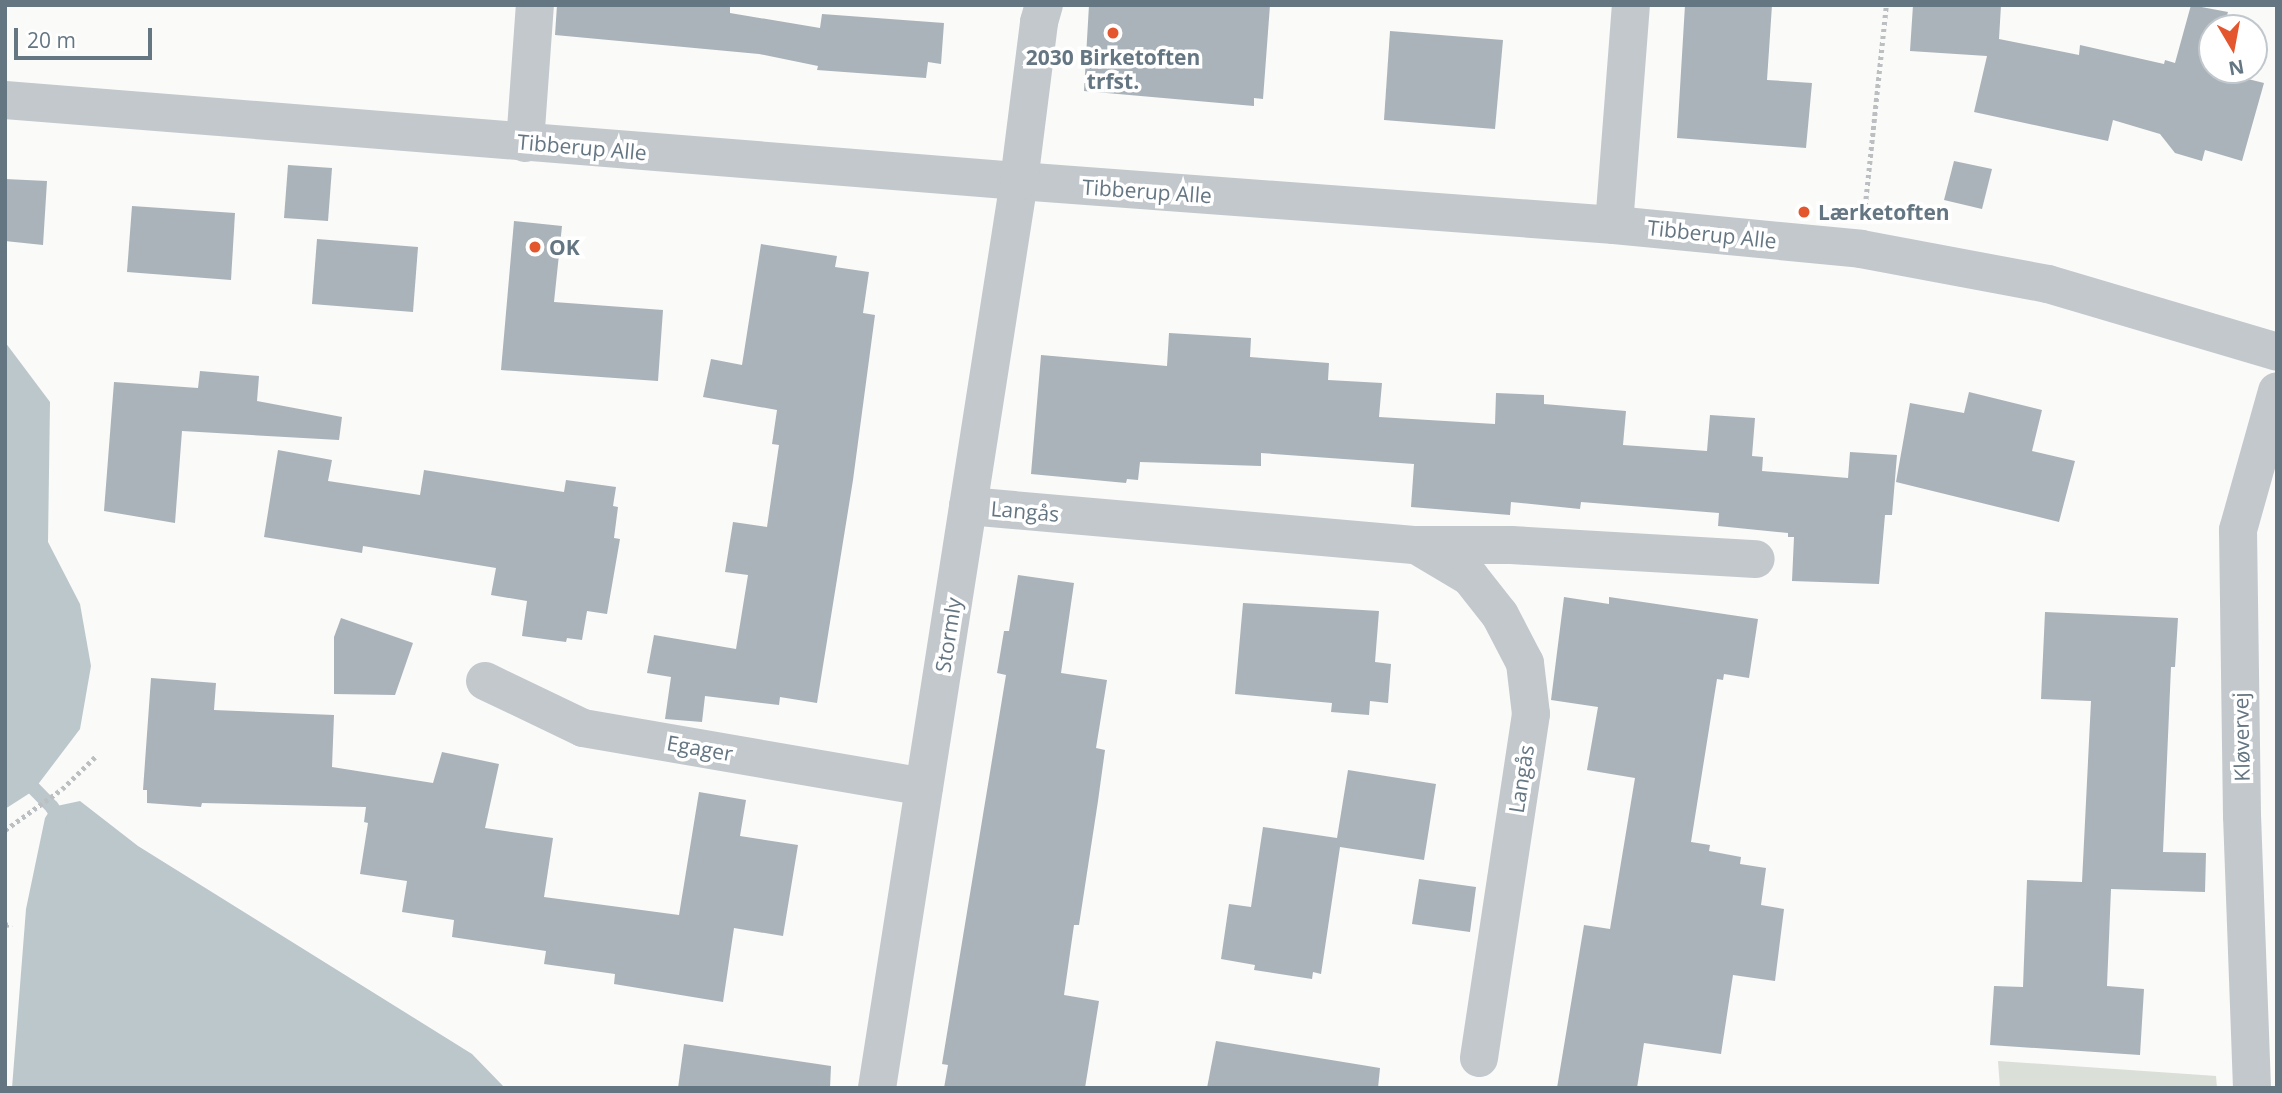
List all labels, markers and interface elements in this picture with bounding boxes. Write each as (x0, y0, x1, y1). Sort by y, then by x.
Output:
scale bar (18, 14, 156, 58)
north arrow (2198, 14, 2268, 84)
marker: 2030 Birketoften trfst. (1105, 25, 1121, 41)
text: 20 m (27, 26, 76, 54)
place label: 2030 Birketoften trfst. (1026, 44, 1200, 94)
text: N (2226, 54, 2246, 82)
street label: Tibberup Alle (516, 129, 648, 165)
street label: Tibberup Alle (1081, 174, 1213, 208)
place label: Lærketoften (1818, 199, 1950, 225)
marker: Lærketoften (1796, 204, 1812, 220)
street label: Tibberup Alle (1646, 215, 1778, 253)
place label: OK (549, 234, 580, 260)
marker: OK (527, 239, 543, 255)
street label: Langås (990, 495, 1060, 527)
street label: Stormly (930, 596, 966, 674)
street label: Kløvervej (2228, 692, 2254, 782)
street label: Egager (665, 730, 735, 766)
street label: Langås (1503, 743, 1539, 815)

